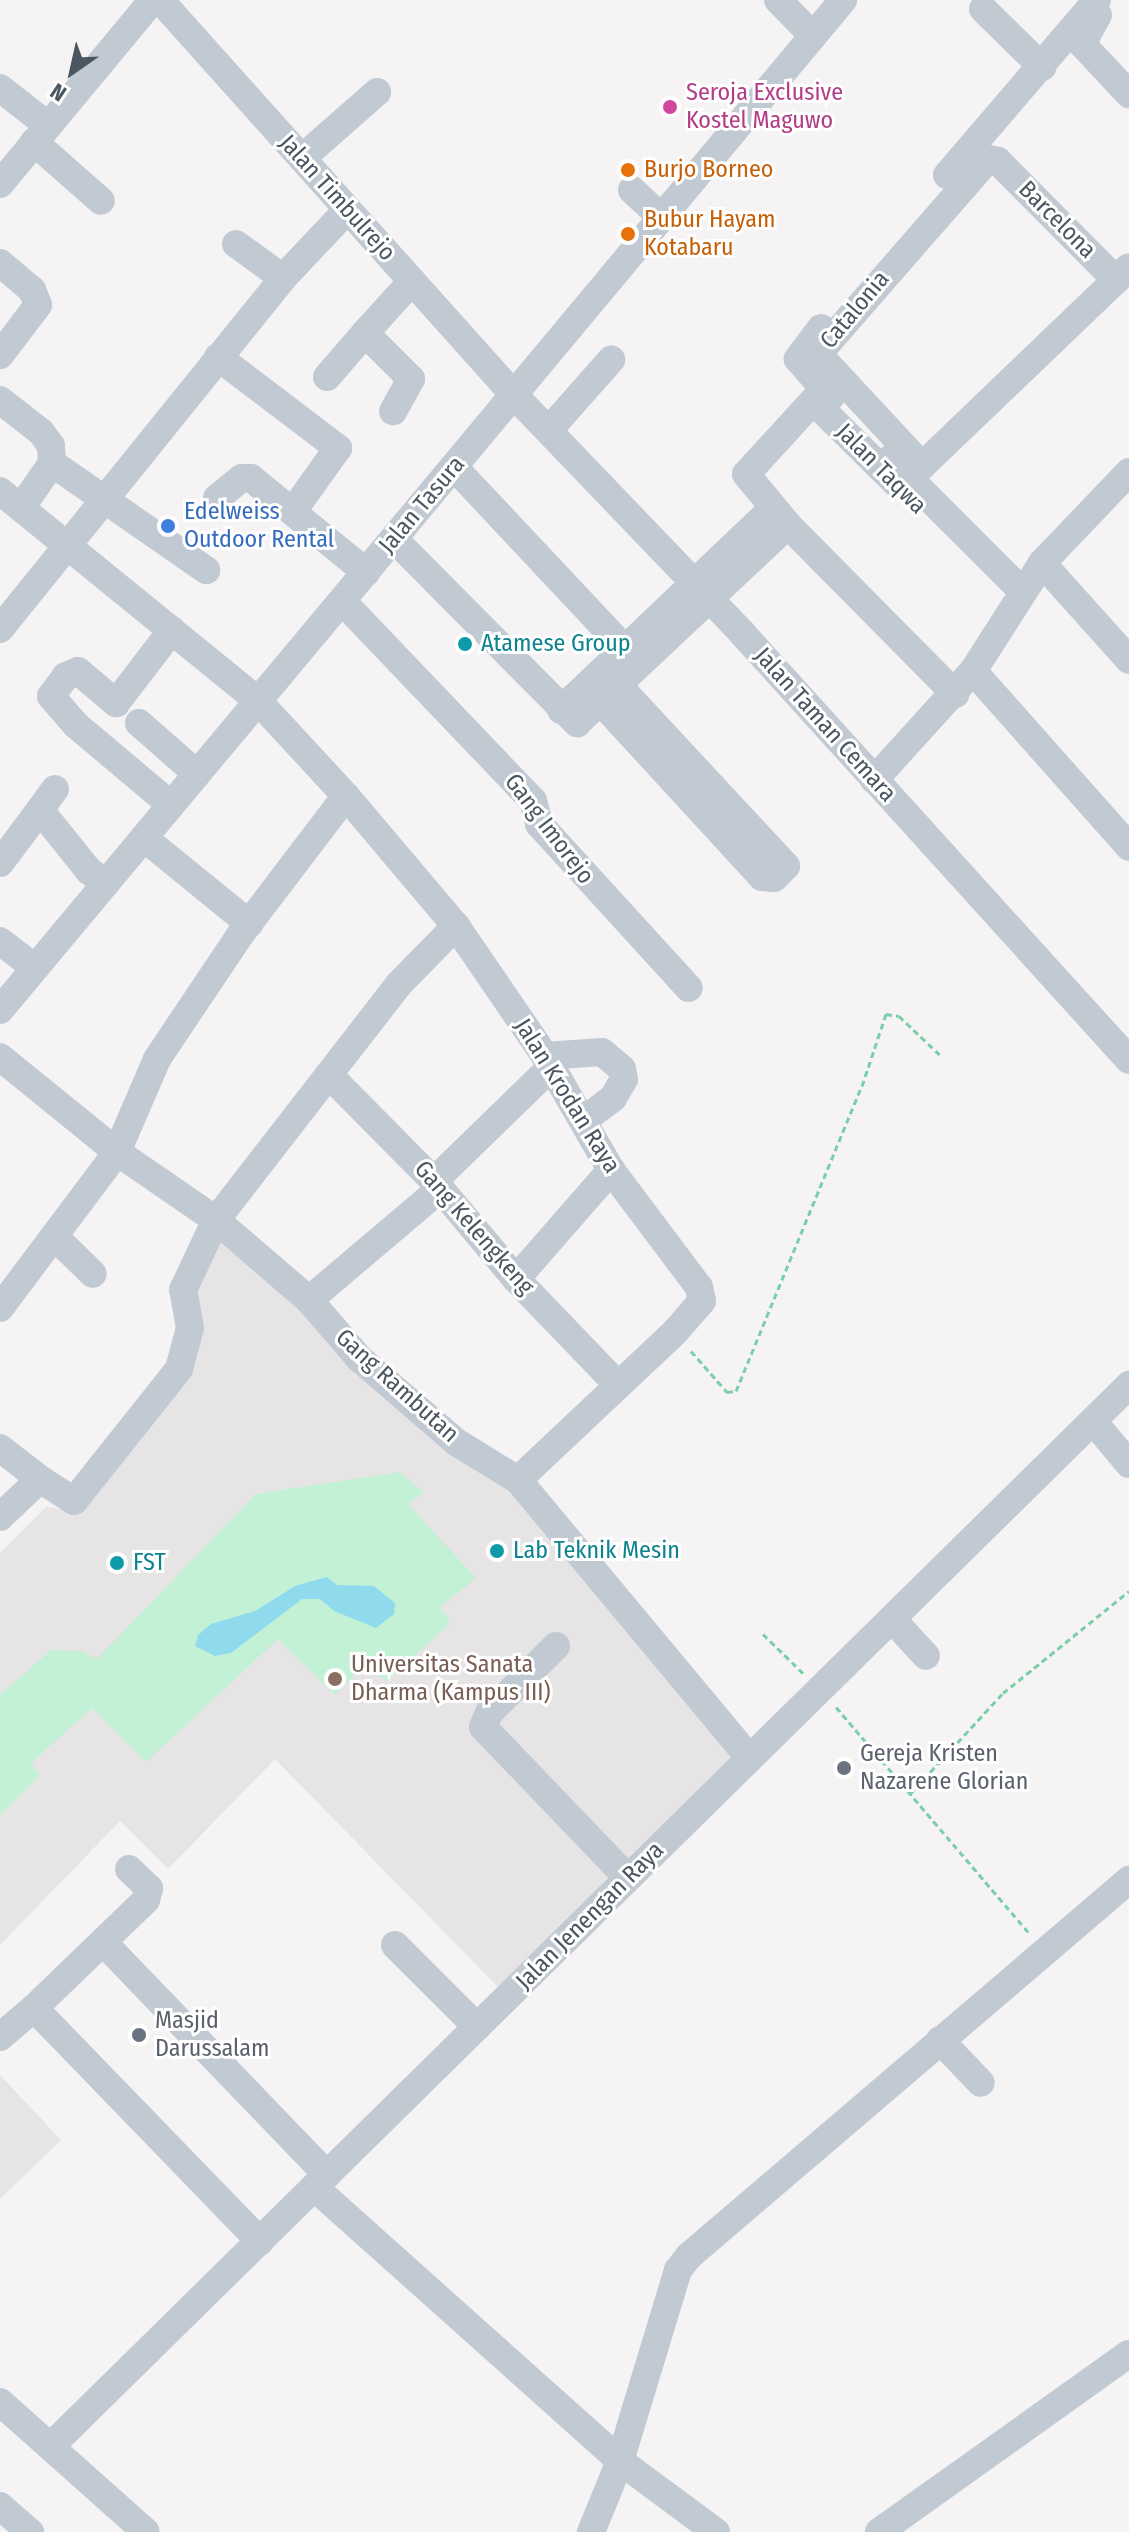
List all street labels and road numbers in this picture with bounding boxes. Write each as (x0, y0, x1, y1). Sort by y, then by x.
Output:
street label: Jalan Timbulrejo (273, 129, 401, 267)
street label: Barcelona (1012, 175, 1102, 265)
street label: Catalonia (814, 265, 896, 355)
street label: Jalan Taqwa (830, 418, 932, 520)
street label: Jalan Tasura (373, 451, 471, 559)
street label: Jalan Taman Cemara (748, 642, 902, 808)
street label: Gang Imorejo (498, 768, 600, 890)
street label: Jalan Krodan Raya (508, 1013, 626, 1179)
street label: Gang Kelengkeng (408, 1155, 540, 1301)
street label: Gang Rambutan (330, 1323, 464, 1449)
street label: Jalan Jenengan Raya (510, 1836, 670, 1996)

